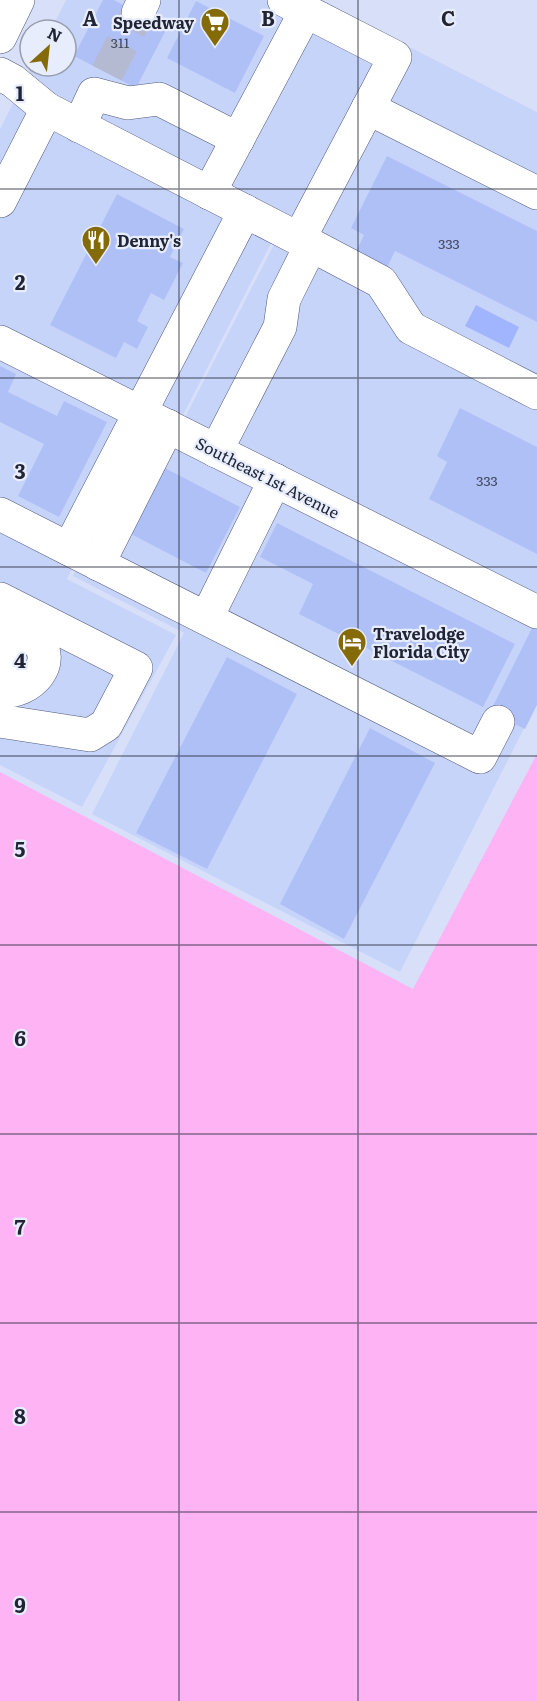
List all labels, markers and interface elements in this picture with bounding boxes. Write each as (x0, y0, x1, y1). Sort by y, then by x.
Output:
text: A (82, 2, 98, 32)
text: B (261, 2, 275, 32)
text: C (441, 2, 455, 32)
supermarket icon: Speedway (199, 6, 231, 48)
place label: Speedway (113, 10, 194, 34)
north arrow (18, 18, 78, 78)
text: N (44, 20, 67, 47)
house number: 311 (111, 32, 130, 52)
text: 1 (16, 77, 24, 107)
restaurant icon: Denny's (80, 224, 112, 266)
place label: Denny's (117, 228, 181, 252)
house number: 333 (438, 233, 460, 253)
text: 2 (15, 266, 26, 296)
street label: Southeast 1st Avenue (192, 430, 344, 524)
text: 3 (14, 455, 26, 485)
house number: 333 (476, 470, 498, 490)
place label: Travelodge Florida City (373, 621, 470, 663)
hotel icon: Travelodge Florida City (336, 626, 368, 668)
text: 4 (14, 644, 26, 674)
text: 5 (15, 833, 26, 863)
text: 6 (14, 1022, 26, 1052)
text: 7 (15, 1211, 26, 1241)
text: 8 (14, 1400, 26, 1430)
text: 9 (14, 1589, 26, 1619)

